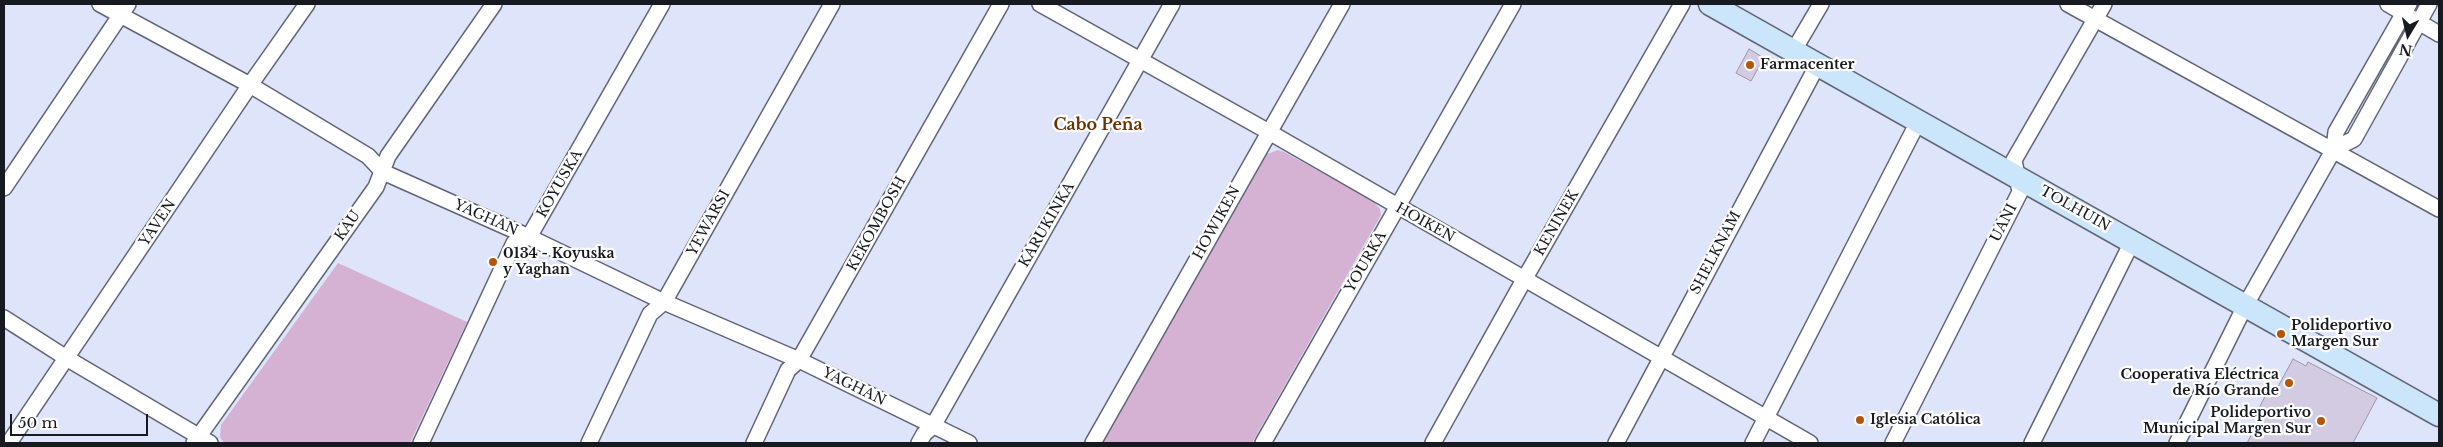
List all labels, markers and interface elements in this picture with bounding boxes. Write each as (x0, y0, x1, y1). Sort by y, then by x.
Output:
north arrow (2383, 10, 2433, 60)
text: N (2398, 40, 2414, 60)
place label: Farmacenter (1760, 57, 1855, 73)
marker: Farmacenter (1744, 59, 1756, 71)
district label: Cabo Peña (1053, 115, 1143, 135)
street label: KOYUSKA (534, 147, 586, 221)
street label: KEKOMBOSH (844, 174, 910, 274)
street label: KARUKINKA (1016, 179, 1078, 271)
street label: HOWIKEN (1190, 183, 1244, 263)
street label: TOLHUIN (2037, 183, 2113, 235)
street label: YEWARSI (684, 187, 734, 259)
street label: KENINEK (1531, 187, 1583, 259)
street label: YAVEN (136, 196, 180, 250)
street label: YAGHAN (451, 196, 521, 240)
street label: HOIKEN (1392, 200, 1458, 246)
street label: UANI (1987, 201, 2021, 245)
street label: KAU (332, 208, 364, 244)
street label: SHELKNAM (1687, 209, 1745, 297)
street label: YOURKA (1342, 229, 1390, 295)
place label: 0134 - Koyuska y Yaghan (503, 246, 615, 278)
marker: 0134 - Koyuska y Yaghan (487, 256, 499, 268)
place label: Polideportivo Margen Sur (2291, 318, 2392, 351)
marker: Polideportivo Margen Sur (2275, 328, 2287, 340)
street label: YAGHAN (820, 364, 888, 410)
place label: Cooperativa Eléctrica de Río Grande (2120, 367, 2279, 400)
marker: Cooperativa Eléctrica de Río Grande (2283, 377, 2295, 389)
scale bar (12, 404, 150, 436)
place label: Polideportivo Municipal Margen Sur (2143, 405, 2311, 438)
place label: Iglesia Católica (1870, 412, 1981, 428)
text: 50 m (18, 413, 58, 432)
marker: Iglesia Católica (1854, 414, 1866, 426)
marker: Polideportivo Municipal Margen Sur (2315, 415, 2327, 427)

